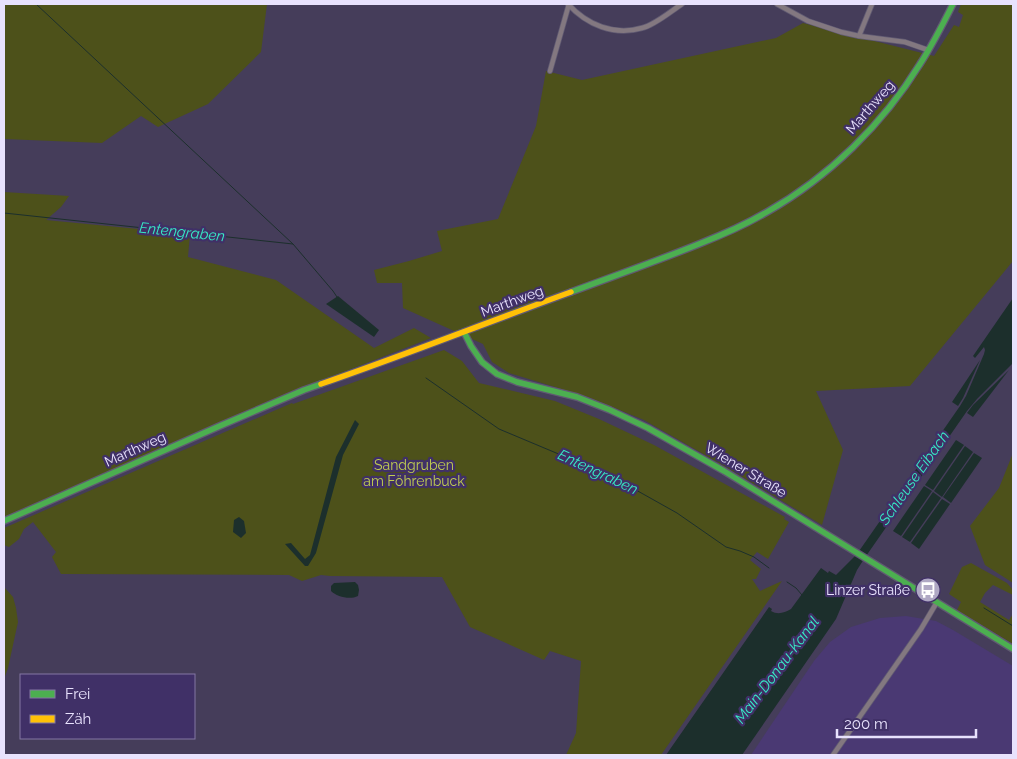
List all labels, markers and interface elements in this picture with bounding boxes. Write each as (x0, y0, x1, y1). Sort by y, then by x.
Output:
street label: Marthweg (842, 77, 898, 137)
water label: Entengraben (138, 219, 226, 245)
street label: Marthweg (479, 282, 545, 320)
street label: Marthweg (102, 428, 168, 470)
water label: Schleuse Eibach (874, 428, 953, 529)
street label: Wiener Straße (702, 439, 790, 501)
water label: Entengraben (555, 446, 641, 498)
park label: Sandgruben am Föhrenbuck (363, 457, 465, 489)
bus stop icon: Linzer Straße (915, 577, 941, 603)
place label: Linzer Straße (826, 582, 910, 598)
water label: Main-Donau-Kanal (731, 613, 823, 727)
legend (20, 674, 195, 739)
text: Frei (65, 685, 90, 703)
scale bar (837, 706, 976, 738)
text: Zäh (65, 710, 91, 728)
text: 200 m (844, 715, 888, 733)

